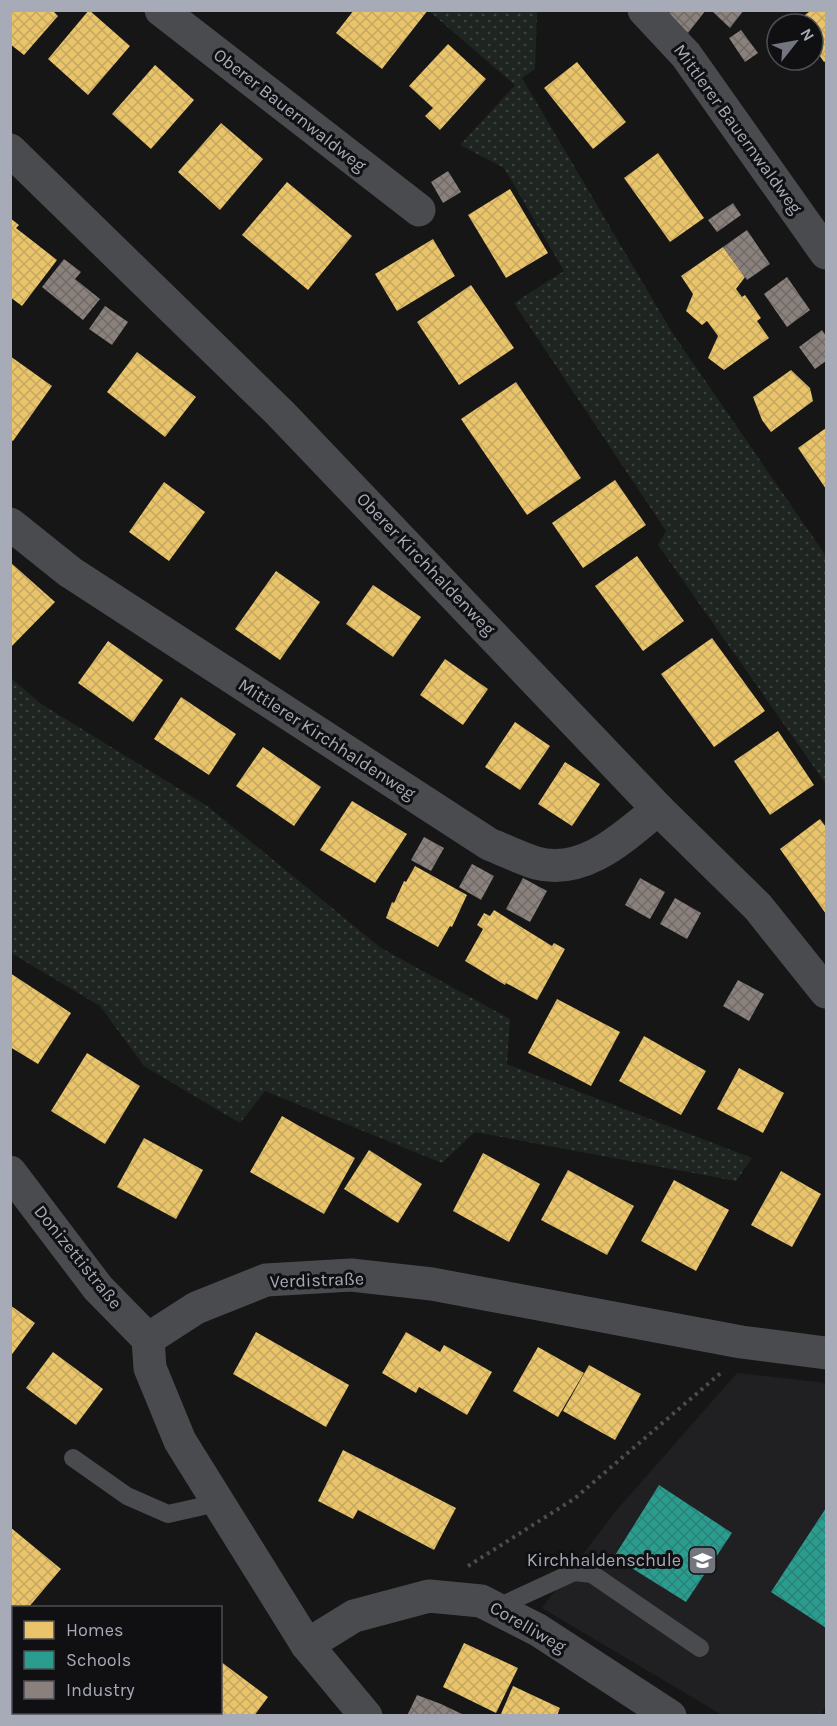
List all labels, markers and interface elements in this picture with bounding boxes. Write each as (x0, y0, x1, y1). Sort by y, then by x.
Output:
north arrow (765, 12, 825, 72)
text: N (796, 25, 819, 44)
street label: Mittlerer Bauernwaldweg (669, 40, 807, 218)
street label: Oberer Bauernwaldweg (209, 44, 371, 176)
street label: Oberer Kirchhaldenweg (352, 488, 500, 640)
street label: Mittlerer Kirchhaldenweg (234, 673, 420, 805)
street label: Donizettistraße (29, 1201, 127, 1313)
street label: Verdistraße (270, 1267, 364, 1293)
school or university icon: Kirchhaldenschule (686, 1544, 718, 1576)
place label: Kirchhaldenschule (527, 1549, 681, 1571)
street label: Corelliweg (486, 1596, 570, 1658)
legend (12, 1606, 222, 1714)
text: Homes (66, 1619, 123, 1641)
text: Schools (66, 1649, 131, 1671)
text: Industry (66, 1679, 135, 1701)

